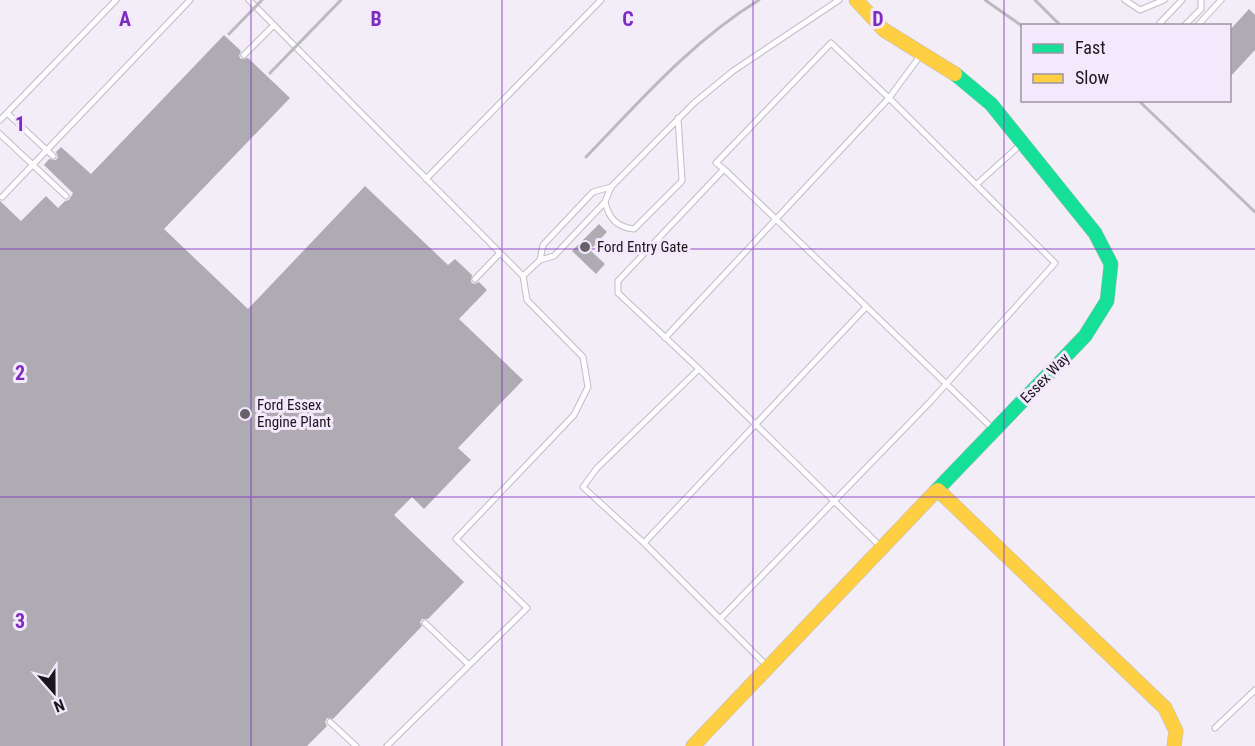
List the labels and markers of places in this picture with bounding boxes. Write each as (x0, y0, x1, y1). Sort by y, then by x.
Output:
place label: Ford Entry Gate (597, 238, 688, 256)
marker: Ford Entry Gate (578, 240, 592, 254)
place label: Ford Essex Engine Plant (257, 396, 331, 431)
marker: Ford Essex Engine Plant (238, 407, 252, 421)

